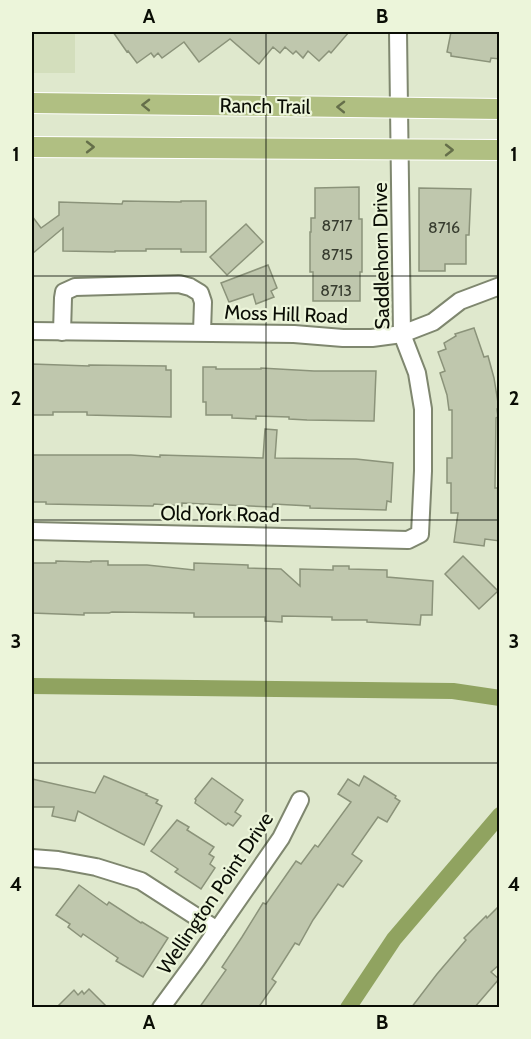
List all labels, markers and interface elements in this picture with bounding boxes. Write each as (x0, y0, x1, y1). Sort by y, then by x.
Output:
text: A (143, 4, 156, 28)
text: B (376, 4, 388, 28)
street label: Ranch Trail (219, 93, 311, 119)
one-way arrow (141, 98, 150, 111)
one-way arrow (336, 101, 345, 113)
one-way arrow (85, 141, 94, 153)
text: 1 (12, 142, 20, 166)
text: 1 (510, 142, 518, 166)
one-way arrow (445, 144, 454, 156)
street label: Saddlehorn Drive (368, 182, 394, 330)
house number: 8717 (321, 216, 353, 235)
house number: 8716 (428, 218, 460, 237)
house number: 8715 (321, 245, 353, 264)
house number: 8713 (320, 281, 352, 300)
street label: Moss Hill Road (224, 300, 348, 328)
text: 2 (11, 386, 21, 410)
text: 2 (509, 386, 519, 410)
street label: Old York Road (160, 501, 280, 527)
text: 3 (11, 629, 21, 653)
text: 3 (509, 629, 519, 653)
street label: Wellington Point Drive (152, 807, 278, 979)
text: 4 (10, 872, 22, 896)
text: 4 (508, 872, 520, 896)
text: A (143, 1010, 156, 1034)
text: B (376, 1010, 388, 1034)

